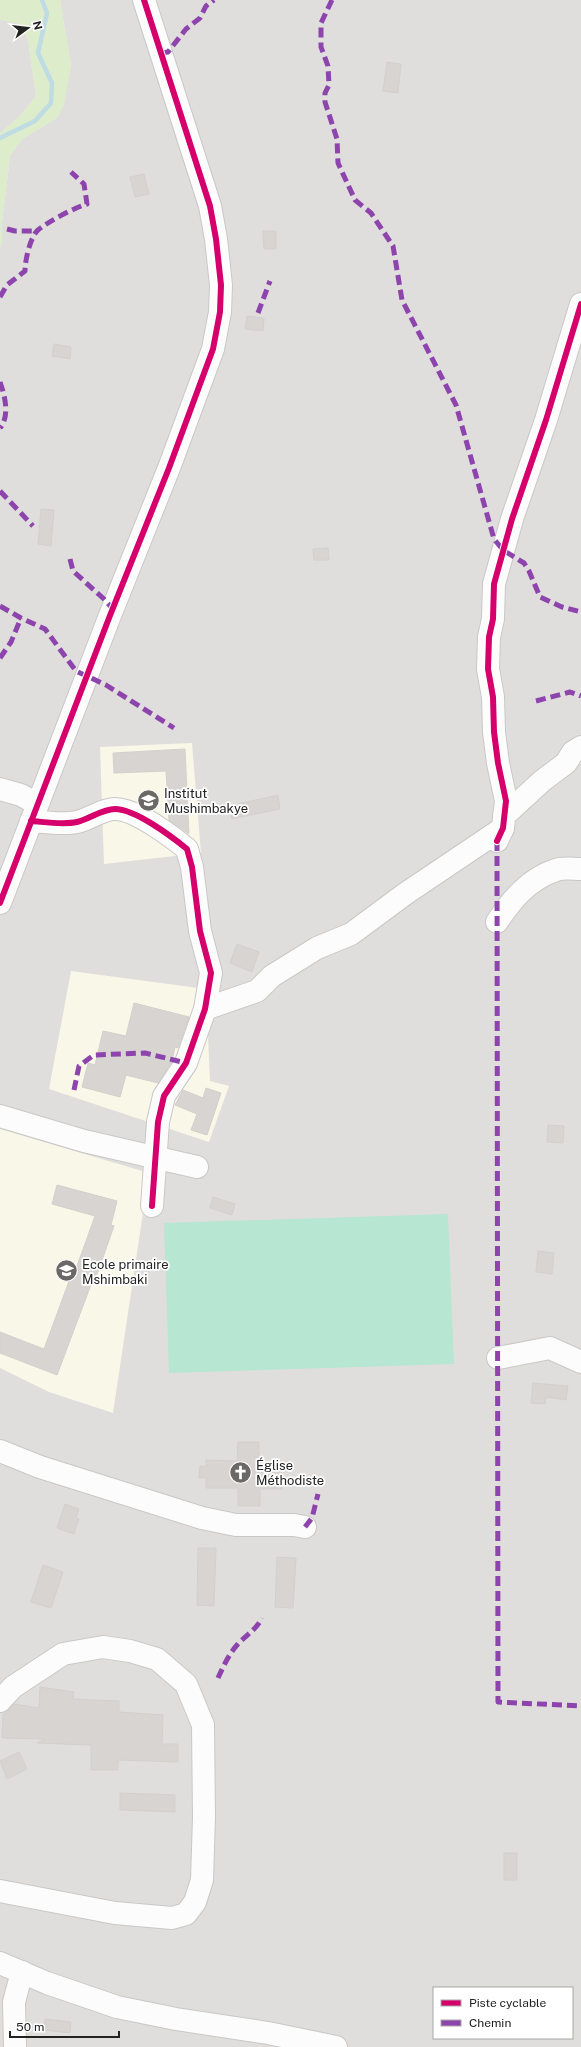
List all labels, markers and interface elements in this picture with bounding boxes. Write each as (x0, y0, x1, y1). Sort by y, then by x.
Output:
north arrow (8, 8, 48, 48)
text: N (31, 20, 45, 31)
place label: Institut Mushimbakye (164, 786, 248, 816)
school or university icon: Institut Mushimbakye (136, 787, 162, 813)
place label: Ecole primaire Mshimbaki (82, 1257, 169, 1287)
school or university icon: Ecole primaire Mshimbaki (54, 1258, 80, 1284)
place label: Église Méthodiste (256, 1457, 324, 1488)
church icon: Église Méthodiste (228, 1459, 254, 1485)
legend (433, 1987, 573, 2039)
text: Piste cyclable (469, 1996, 546, 2010)
scale bar (10, 2013, 119, 2039)
text: Chemin (469, 2016, 511, 2030)
text: 50 m (16, 2020, 44, 2034)

